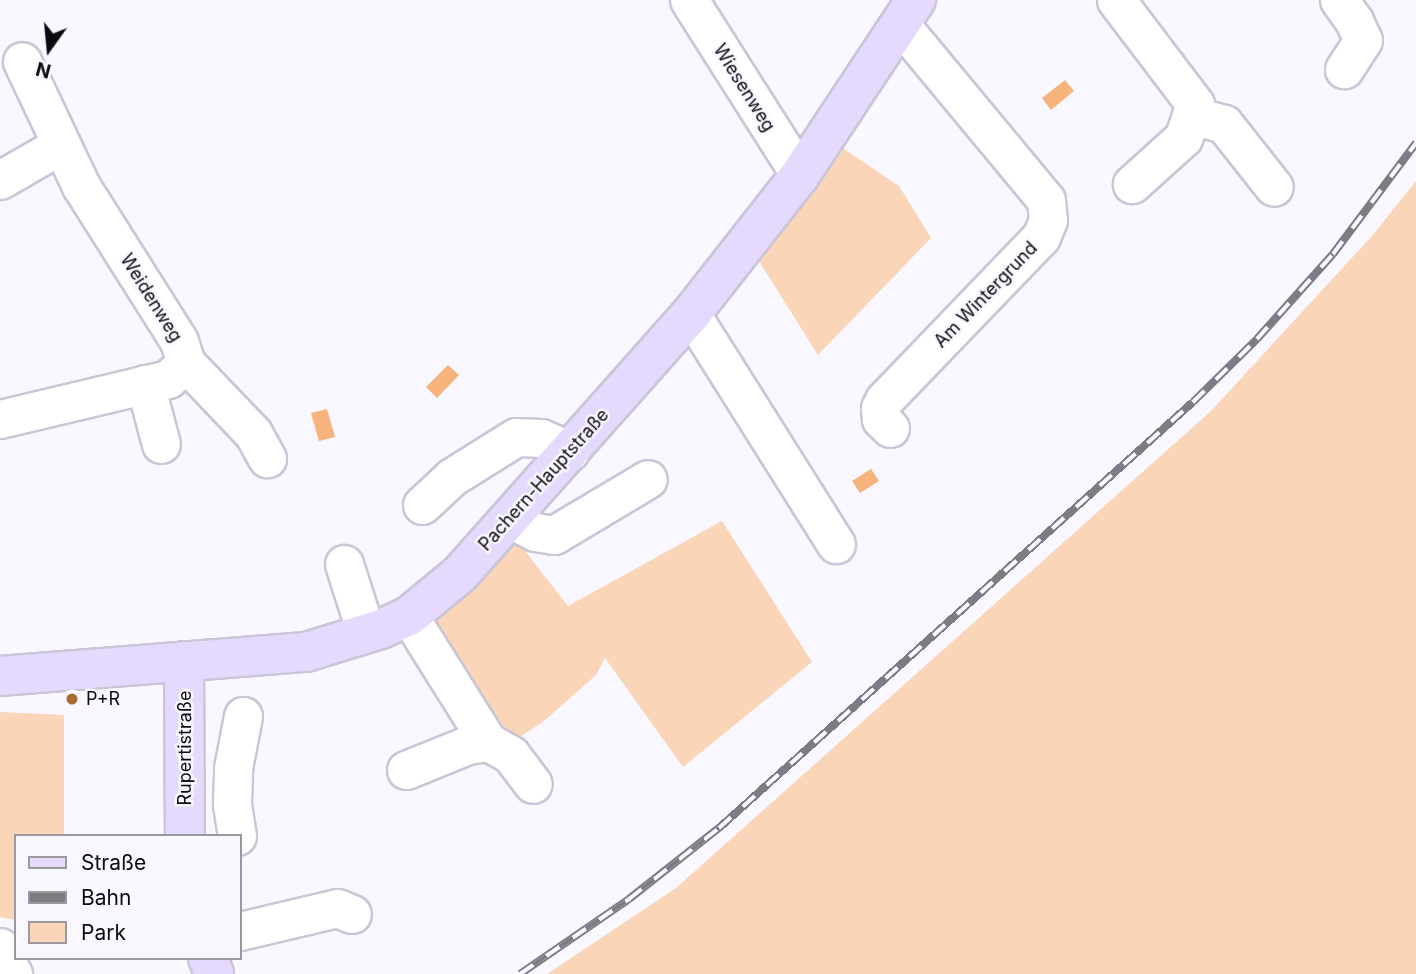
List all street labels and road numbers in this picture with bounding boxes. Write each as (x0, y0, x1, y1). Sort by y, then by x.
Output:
street label: Wiesenweg (709, 40, 779, 136)
street label: Am Wintergrund (930, 238, 1042, 352)
street label: Weidenweg (115, 250, 187, 346)
street label: Pachern-Hauptstraße (475, 405, 613, 555)
street label: Rupertistraße (174, 691, 196, 805)

